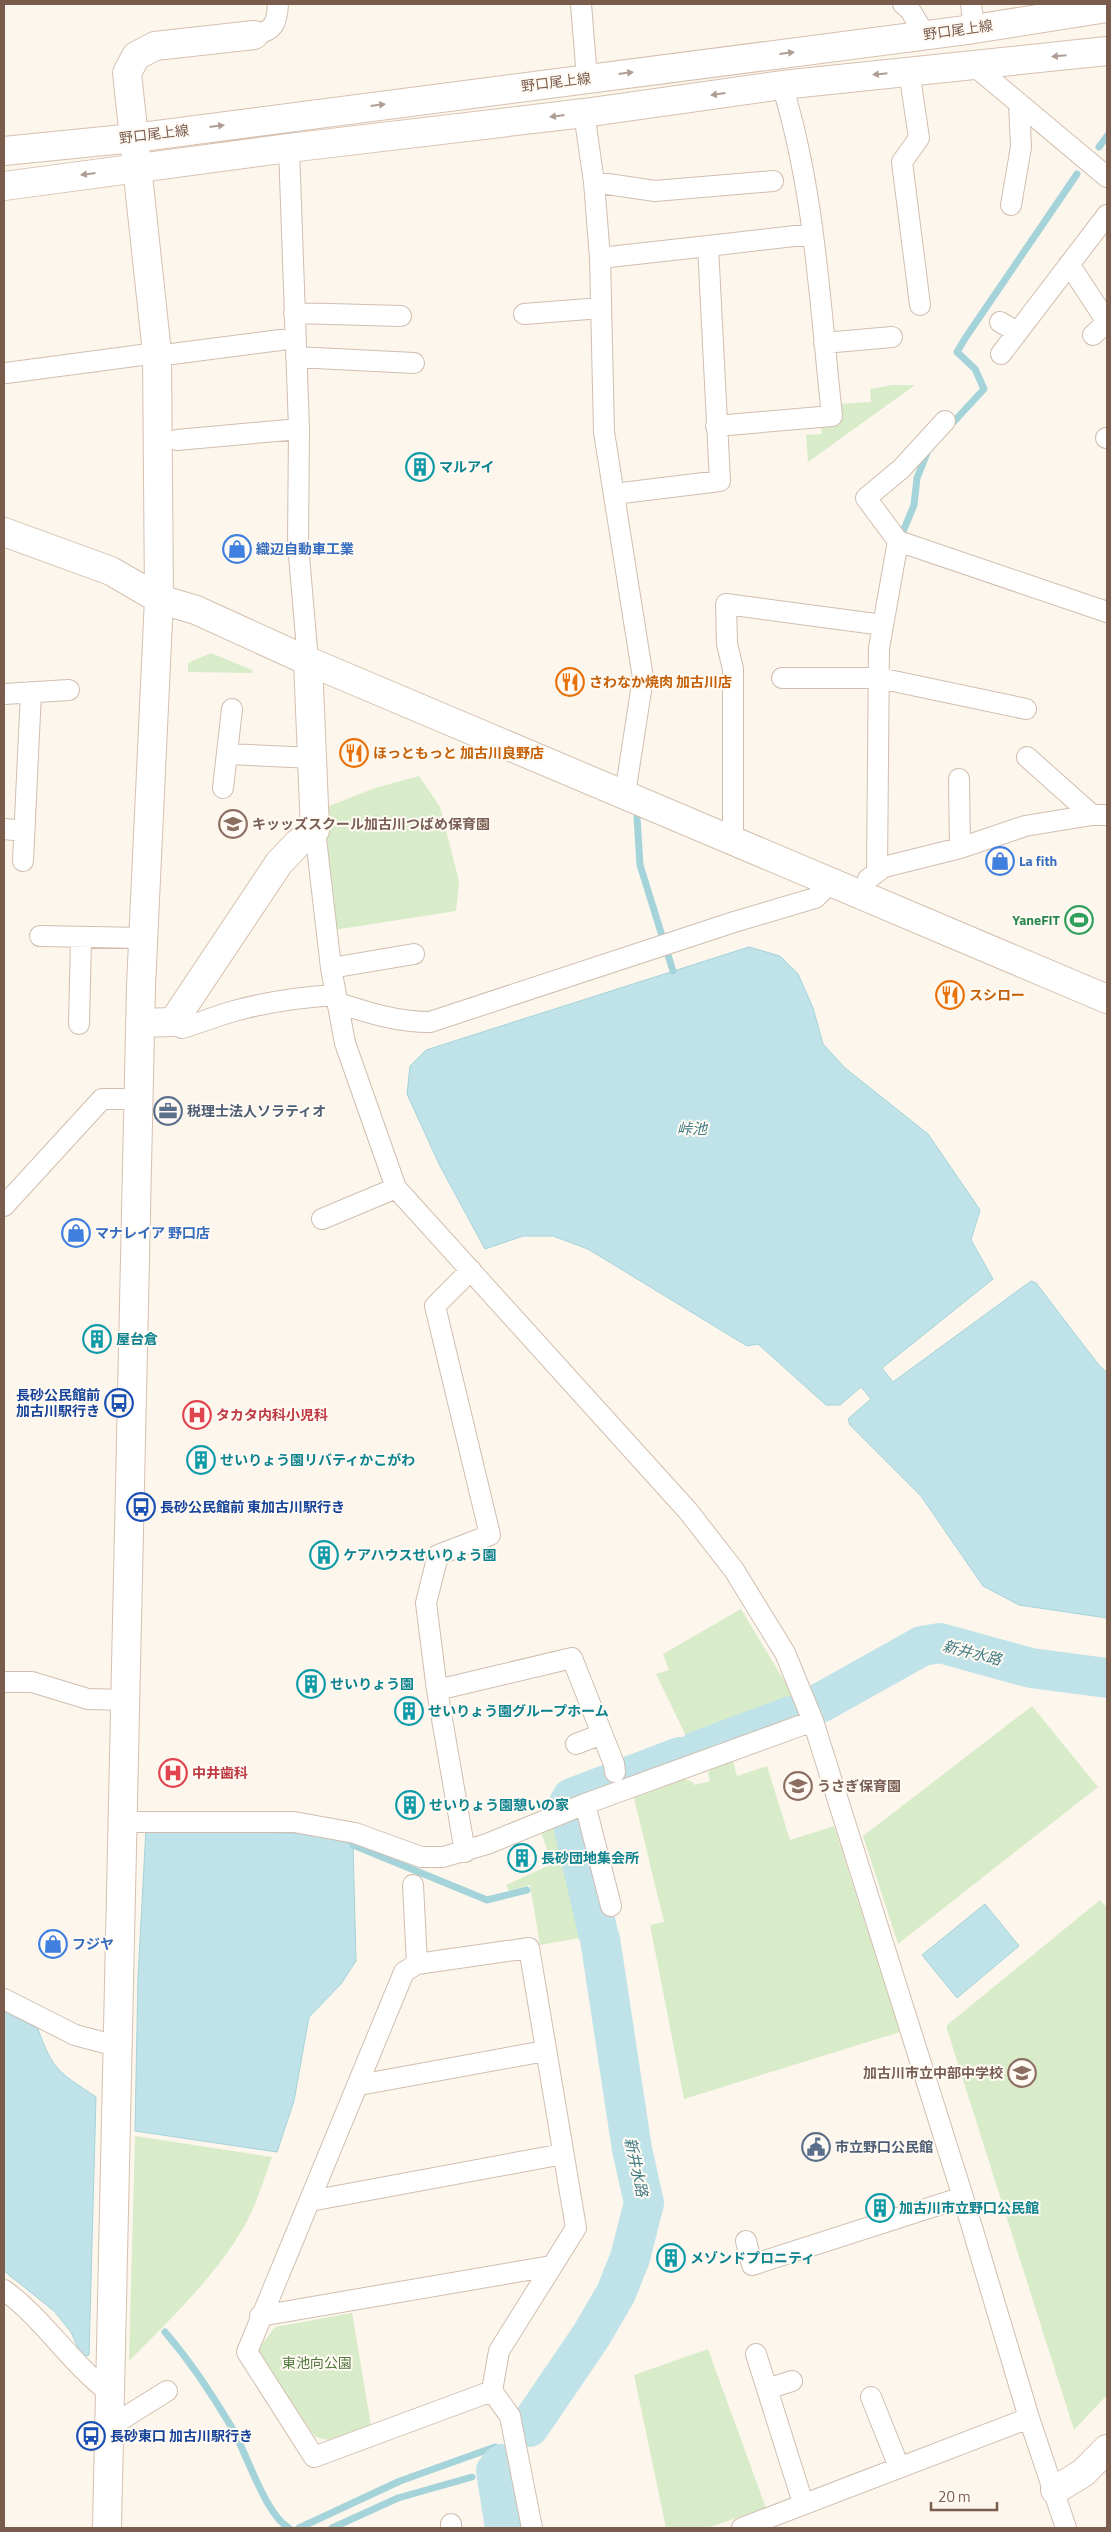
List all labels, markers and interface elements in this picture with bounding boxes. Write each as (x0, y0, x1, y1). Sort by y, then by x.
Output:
street label: 野口尾上線 (922, 14, 994, 45)
one-way arrow (779, 48, 795, 56)
one-way arrow (1050, 52, 1066, 60)
street label: 野口尾上線 (520, 67, 592, 96)
one-way arrow (618, 69, 634, 77)
one-way arrow (871, 70, 887, 78)
one-way arrow (710, 90, 726, 98)
one-way arrow (370, 101, 386, 109)
one-way arrow (549, 112, 565, 120)
street label: 野口尾上線 (118, 119, 190, 148)
one-way arrow (209, 122, 225, 130)
one-way arrow (80, 170, 96, 178)
building icon: マルアイ (405, 452, 435, 482)
place label: マルアイ (439, 456, 494, 477)
shop icon: 織辺自動車工業 (222, 534, 252, 564)
place label: 織辺自動車工業 (256, 538, 354, 559)
restaurant icon: さわなか焼肉 加古川店 (555, 667, 585, 697)
place label: さわなか焼肉 加古川店 (589, 671, 732, 692)
restaurant icon: ほっともっと 加古川良野店 (339, 738, 369, 768)
place label: ほっともっと 加古川良野店 (373, 742, 544, 763)
school or university icon: キッッズスクール加古川つばめ保育園 (218, 809, 248, 839)
place label: キッッズスクール加古川つばめ保育園 (252, 813, 490, 834)
shop icon: La fith (985, 846, 1015, 876)
place label: La fith (1019, 850, 1057, 871)
sports icon: YaneFIT (1064, 905, 1094, 935)
place label: YaneFIT (1012, 909, 1061, 930)
restaurant icon: スシロー (935, 980, 965, 1010)
place label: スシロー (969, 984, 1025, 1005)
office icon: 税理士法人ソラティオ (153, 1096, 183, 1126)
place label: 税理士法人ソラティオ (187, 1100, 326, 1121)
water label: 峠池 (677, 1117, 709, 1140)
shop icon: マナレイア 野口店 (61, 1218, 91, 1248)
place label: マナレイア 野口店 (95, 1222, 210, 1243)
building icon: 屋台倉 (82, 1324, 112, 1354)
place label: 屋台倉 (116, 1328, 158, 1349)
place label: 長砂公民館前 加古川駅行き (16, 1384, 100, 1421)
bus stop icon: 長砂公民館前 加古川駅行き (104, 1388, 134, 1418)
hospital icon: タカタ内科小児科 (182, 1400, 212, 1430)
place label: タカタ内科小児科 (216, 1404, 328, 1425)
building icon: せいりょう園リバティかこがわ (186, 1445, 216, 1475)
place label: せいりょう園リバティかこがわ (220, 1449, 415, 1470)
bus stop icon: 長砂公民館前 東加古川駅行き (126, 1492, 156, 1522)
place label: 長砂公民館前 東加古川駅行き (160, 1496, 345, 1517)
building icon: ケアハウスせいりょう園 (309, 1540, 339, 1570)
place label: ケアハウスせいりょう園 (343, 1544, 496, 1565)
water label: 新井水路 (940, 1634, 1006, 1671)
building icon: せいりょう園 (296, 1669, 326, 1699)
place label: せいりょう園 (330, 1673, 414, 1694)
building icon: せいりょう園グループホーム (394, 1696, 424, 1726)
place label: せいりょう園グループホーム (428, 1700, 609, 1721)
hospital icon: 中井歯科 (158, 1758, 188, 1788)
place label: 中井歯科 (192, 1762, 248, 1783)
school or university icon: うさぎ保育園 (783, 1771, 813, 1801)
place label: うさぎ保育園 (817, 1775, 901, 1796)
building icon: せいりょう園憩いの家 (395, 1790, 425, 1820)
place label: せいりょう園憩いの家 (429, 1794, 569, 1815)
building icon: 長砂団地集会所 (507, 1843, 537, 1873)
place label: 長砂団地集会所 (541, 1847, 639, 1868)
shop icon: フジヤ (38, 1929, 68, 1959)
place label: フジヤ (72, 1933, 114, 1954)
school or university icon: 加古川市立中部中学校 (1007, 2058, 1037, 2088)
place label: 加古川市立中部中学校 (863, 2062, 1003, 2083)
public building icon: 市立野口公民館 (801, 2132, 831, 2162)
water label: 新井水路 (619, 2135, 654, 2201)
place label: 市立野口公民館 (835, 2136, 933, 2157)
building icon: 加古川市立野口公民館 (865, 2193, 895, 2223)
place label: 加古川市立野口公民館 (899, 2197, 1039, 2218)
building icon: メゾンドプロニティ (656, 2243, 686, 2273)
place label: メゾンドプロニティ (690, 2247, 815, 2268)
park label: 東池向公園 (282, 2352, 352, 2373)
bus stop icon: 長砂東口 加古川駅行き (76, 2421, 106, 2451)
place label: 長砂東口 加古川駅行き (110, 2425, 253, 2446)
scale bar (931, 2480, 997, 2512)
text: 20 m (938, 2485, 971, 2508)

